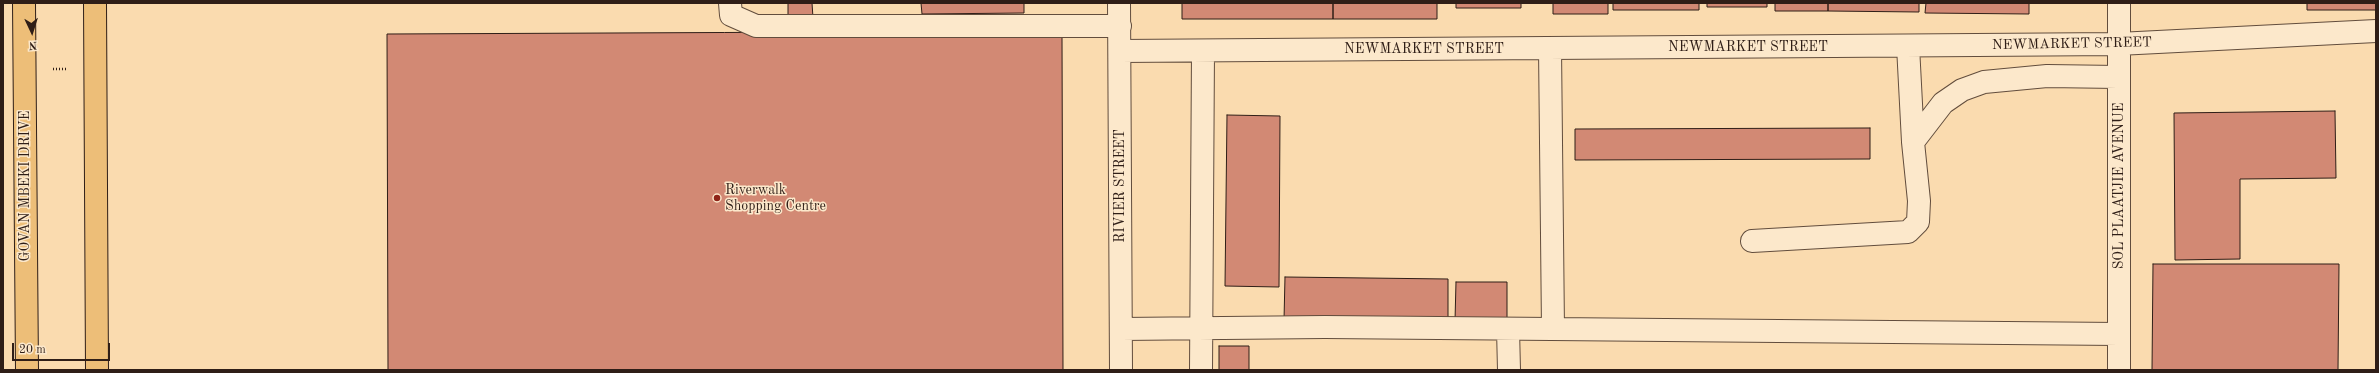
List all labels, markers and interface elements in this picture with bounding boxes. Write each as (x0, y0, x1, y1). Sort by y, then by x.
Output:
north arrow (12, 12, 52, 52)
street label: NEWMARKET STREET (1992, 34, 2152, 54)
text: N (28, 39, 37, 50)
street label: NEWMARKET STREET (1668, 39, 1828, 55)
street label: NEWMARKET STREET (1344, 41, 1504, 57)
street label: SOL PLAATJIE AVENUE (2111, 103, 2127, 269)
street label: GOVAN MBEKI DRIVE (17, 111, 33, 261)
street label: RIVIER STREET (1112, 129, 1128, 243)
place label: Riverwalk Shopping Centre (725, 182, 826, 214)
marker: Riverwalk Shopping Centre (712, 193, 722, 203)
scale bar (14, 335, 112, 361)
text: 20 m (19, 344, 46, 356)

